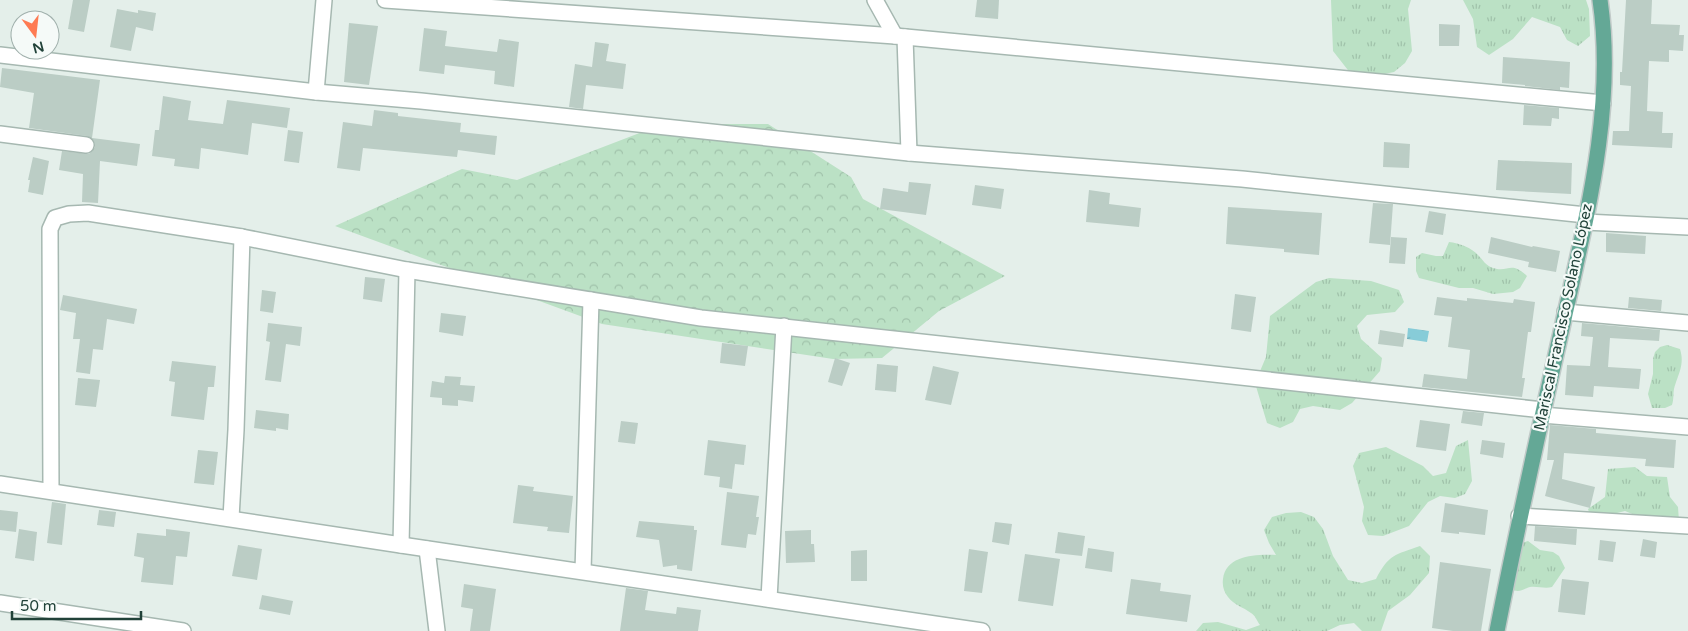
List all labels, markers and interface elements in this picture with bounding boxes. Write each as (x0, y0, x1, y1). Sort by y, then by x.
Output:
north arrow (10, 10, 60, 60)
text: N (31, 37, 46, 57)
street label: Mariscal Francisco Solano López (1530, 202, 1596, 432)
scale bar (12, 588, 141, 620)
text: 50 m (20, 597, 57, 615)

